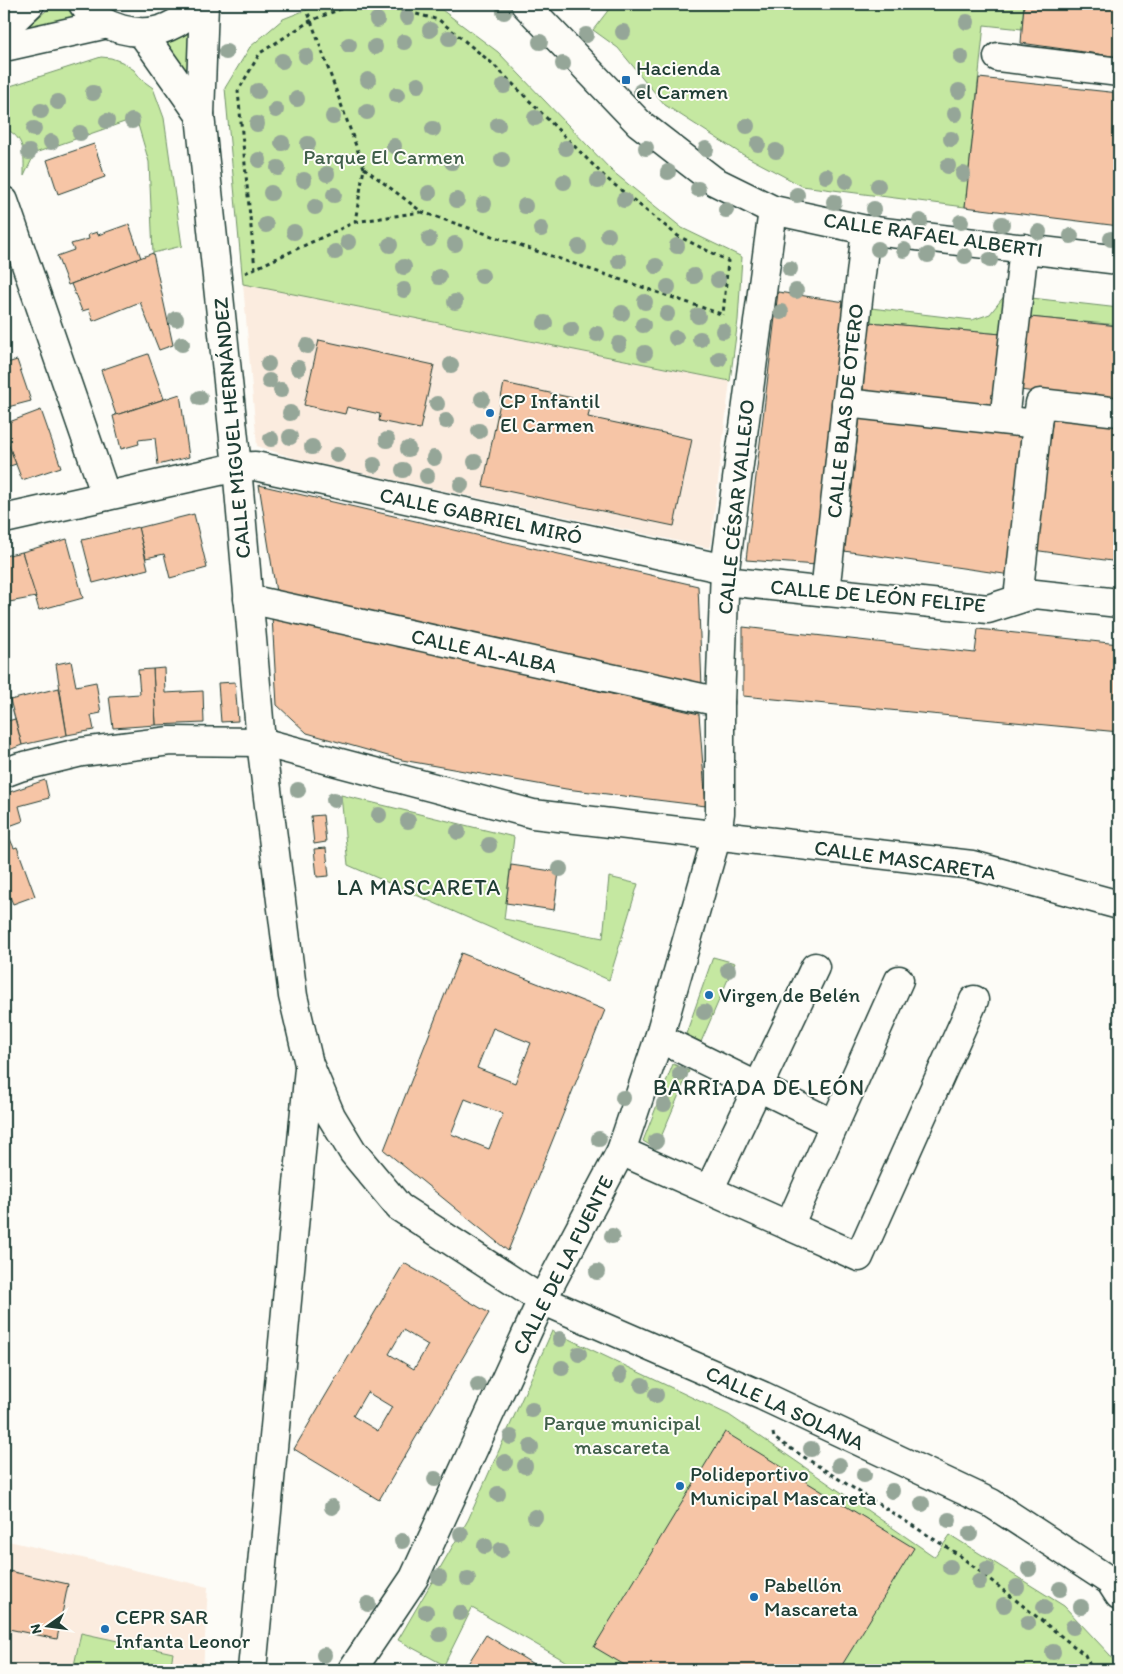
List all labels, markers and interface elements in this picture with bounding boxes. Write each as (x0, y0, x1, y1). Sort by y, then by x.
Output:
place label: Hacienda el Carmen (636, 55, 728, 104)
marker: Hacienda el Carmen (620, 74, 632, 86)
park label: Parque El Carmen (303, 144, 465, 169)
street label: CALLE RAFAEL ALBERTI (822, 207, 1044, 262)
street label: CALLE MIGUEL HERNÁNDEZ (208, 296, 255, 560)
street label: CALLE BLAS DE OTERO (821, 302, 868, 520)
place label: CP Infantil El Carmen (500, 388, 600, 437)
street label: CALLE CÉSAR VALLEJO (712, 398, 759, 616)
marker: CP Infantil El Carmen (484, 407, 496, 419)
street label: CALLE GABRIEL MIRÓ (377, 482, 585, 549)
street label: CALLE DE LEÓN FELIPE (769, 574, 987, 617)
street label: CALLE AL-ALBA (409, 623, 560, 678)
street label: CALLE MASCARETA (813, 834, 998, 885)
district label: LA MASCARETA (337, 874, 501, 901)
place label: Virgen de Belén (719, 982, 860, 1007)
marker: Virgen de Belén (703, 989, 715, 1001)
district label: BARRIADA DE LEÓN (653, 1074, 865, 1101)
street label: CALLE DE LA FUENTE (507, 1171, 619, 1358)
street label: CALLE LA SOLANA (702, 1360, 869, 1455)
park label: Parque municipal mascareta (543, 1410, 701, 1459)
place label: Polideportivo Municipal Mascareta (690, 1461, 876, 1510)
marker: Polideportivo Municipal Mascareta (674, 1480, 686, 1492)
place label: Pabellón Mascareta (764, 1572, 858, 1621)
marker: Pabellón Mascareta (748, 1591, 760, 1603)
north arrow (22, 1602, 72, 1652)
place label: CEPR SAR Infanta Leonor (115, 1604, 251, 1653)
text: N (26, 1622, 45, 1636)
marker: CEPR SAR Infanta Leonor (99, 1623, 111, 1635)

